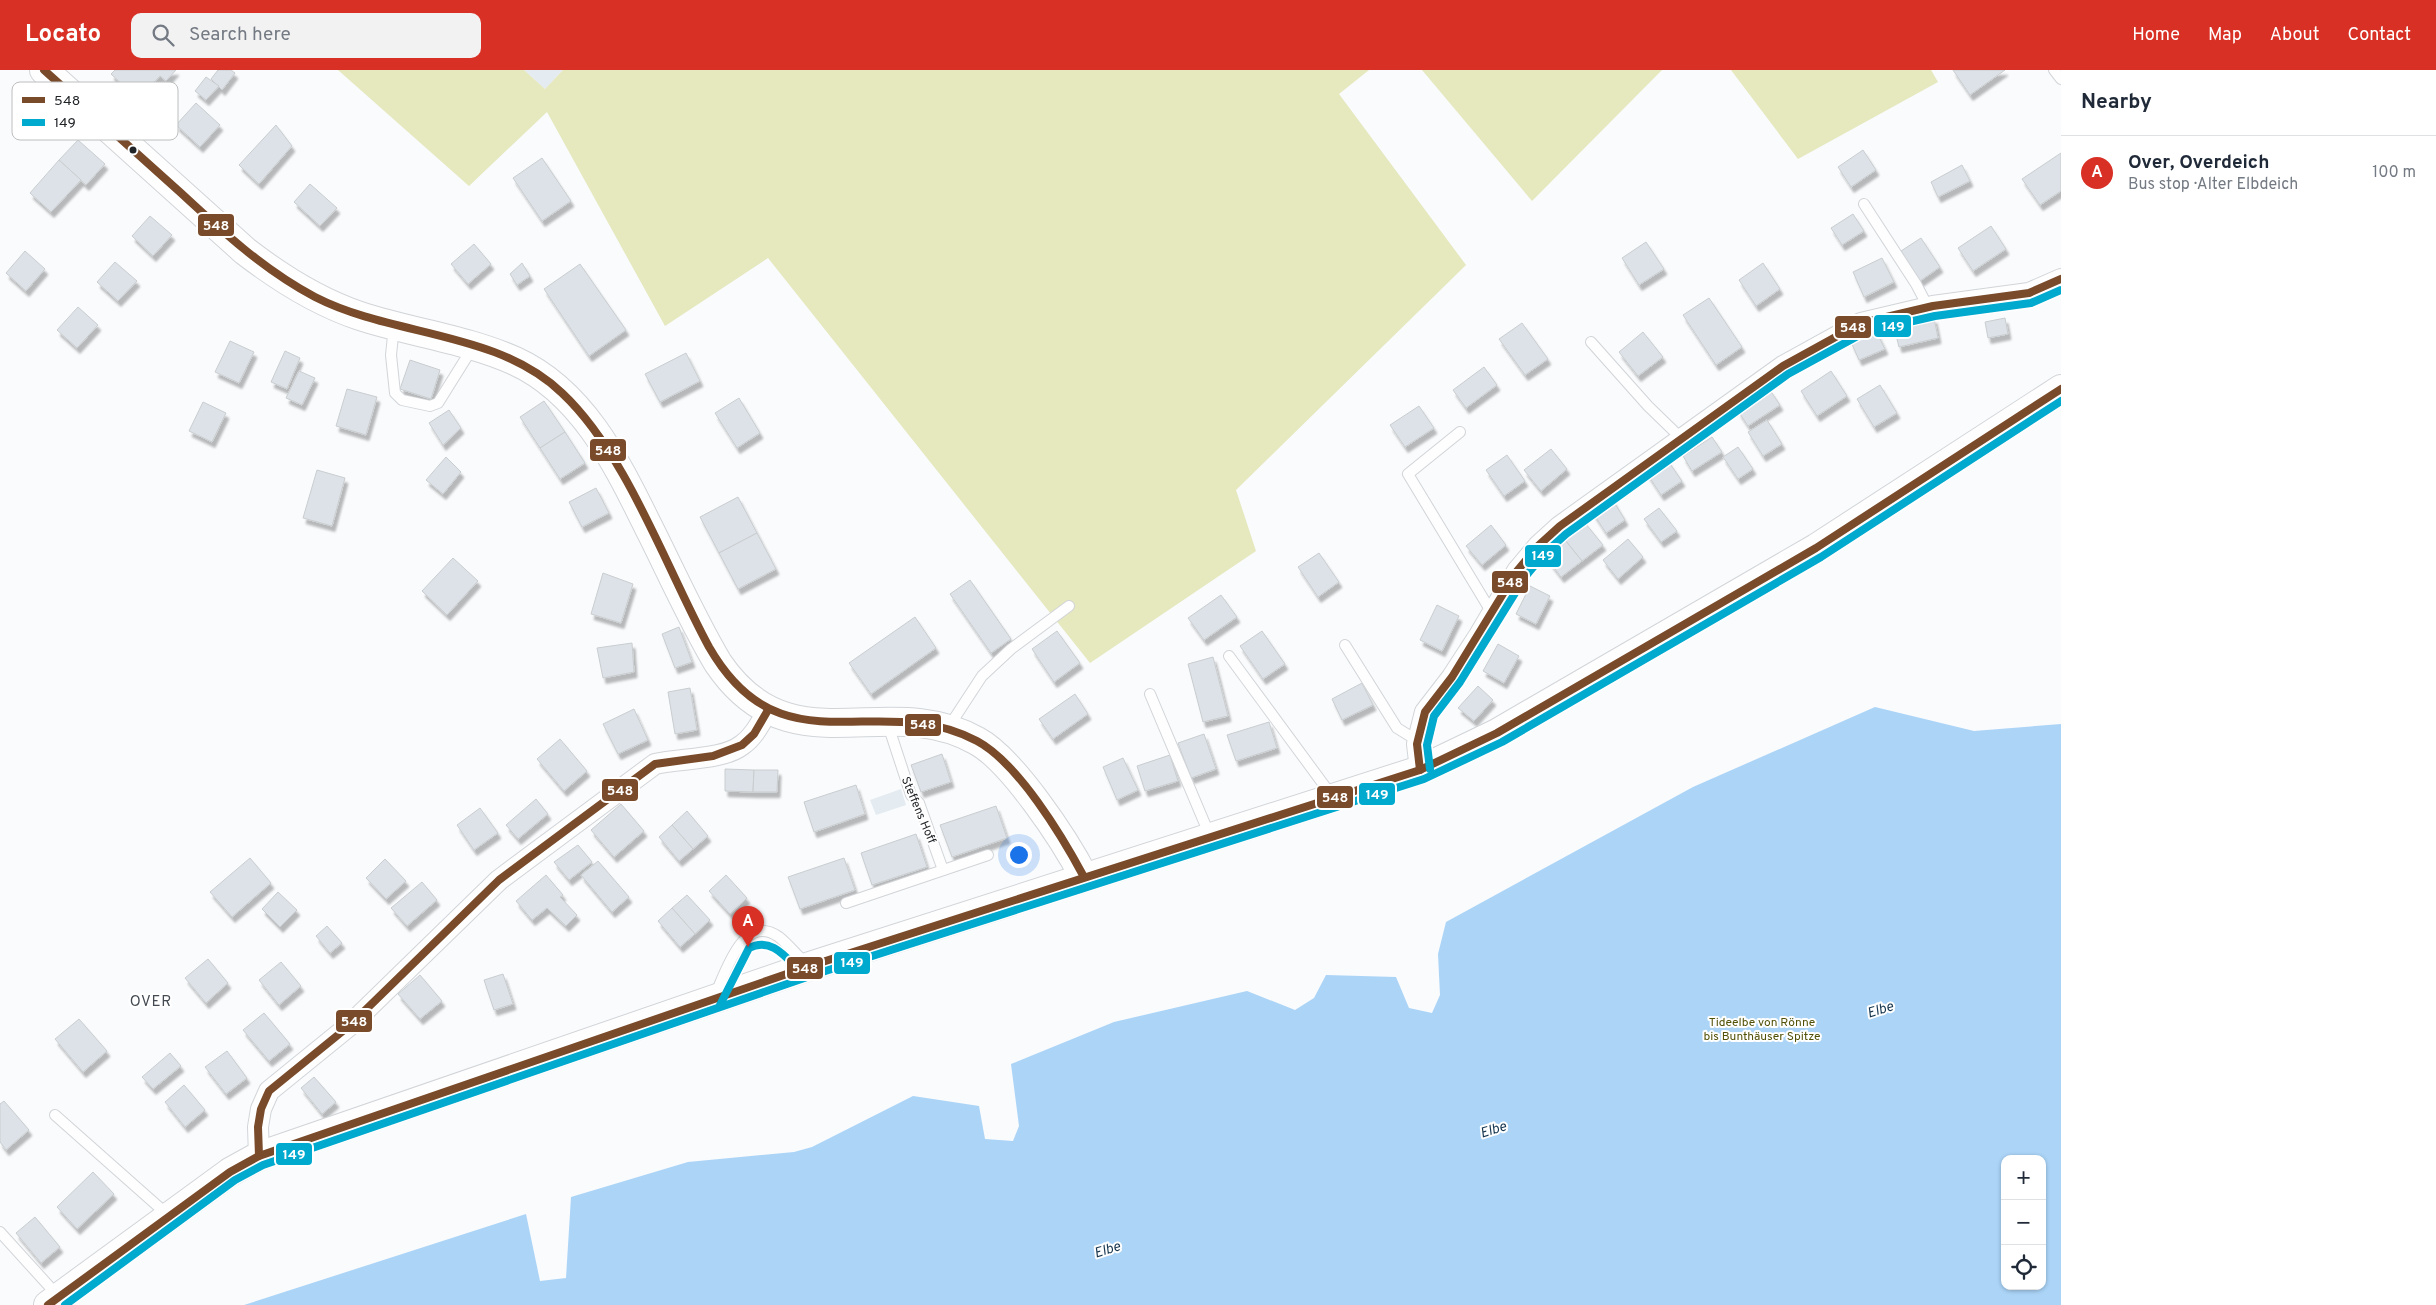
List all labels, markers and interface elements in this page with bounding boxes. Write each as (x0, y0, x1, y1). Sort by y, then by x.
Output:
search box (131, 13, 481, 58)
text: Locato (25, 20, 101, 50)
icon: search (149, 21, 177, 49)
text: Search here (189, 23, 291, 47)
text: Home (2132, 24, 2180, 47)
text: Map (2208, 24, 2242, 47)
text: About (2270, 24, 2319, 47)
text: Contact (2347, 24, 2411, 47)
legend (12, 82, 178, 140)
text: Nearby (2081, 89, 2152, 116)
text: 548 (54, 93, 80, 110)
text: 149 (54, 115, 76, 132)
unlabelled marker (128, 145, 138, 155)
text: Over, Overdeich (2128, 151, 2269, 175)
text: A (2091, 163, 2103, 183)
text: 100 m (2372, 163, 2416, 183)
text: Bus stop · Alter Elbdeich (2128, 175, 2298, 195)
line badge: 548 (197, 213, 235, 237)
text: 548 (203, 218, 229, 235)
line badge: 149 (1873, 314, 1912, 338)
line badge: 548 (1834, 315, 1872, 339)
text: 149 (1881, 319, 1905, 336)
text: 548 (1840, 320, 1866, 337)
line badge: 548 (589, 438, 627, 462)
text: 548 (595, 443, 621, 460)
line badge: 149 (1524, 544, 1562, 568)
text: 149 (1531, 548, 1555, 565)
line badge: 548 (1491, 570, 1529, 594)
text: 548 (1497, 575, 1523, 592)
line badge: 548 (904, 713, 942, 737)
text: 548 (910, 717, 936, 734)
street label: Steffens Hoff (897, 775, 939, 846)
line badge: 548 (601, 778, 639, 802)
line badge: 149 (1358, 782, 1396, 806)
text: 548 (607, 783, 633, 800)
line badge: 548 (1316, 785, 1354, 809)
text: 149 (1365, 787, 1389, 804)
text: 548 (1322, 790, 1348, 807)
your location (1006, 842, 1032, 868)
pin: A (732, 906, 764, 947)
line badge: 149 (833, 951, 871, 975)
text: 149 (840, 955, 864, 972)
line badge: 548 (786, 956, 824, 980)
text: 548 (792, 961, 818, 978)
district label: OVER (130, 993, 172, 1012)
water label: Elbe (1865, 998, 1896, 1022)
line badge: 548 (335, 1009, 373, 1033)
text: 548 (341, 1014, 367, 1031)
park label: Tideelbe von Rönne bis Bunthäuser Spitze (1703, 1015, 1821, 1045)
water label: Elbe (1478, 1118, 1509, 1142)
line badge: 149 (275, 1142, 313, 1166)
text: 149 (282, 1147, 306, 1164)
map controls (2001, 1155, 2046, 1290)
button: + (2001, 1155, 2046, 1200)
button: − (2001, 1200, 2046, 1245)
water label: Elbe (1092, 1238, 1123, 1262)
button: locate (2001, 1245, 2046, 1290)

